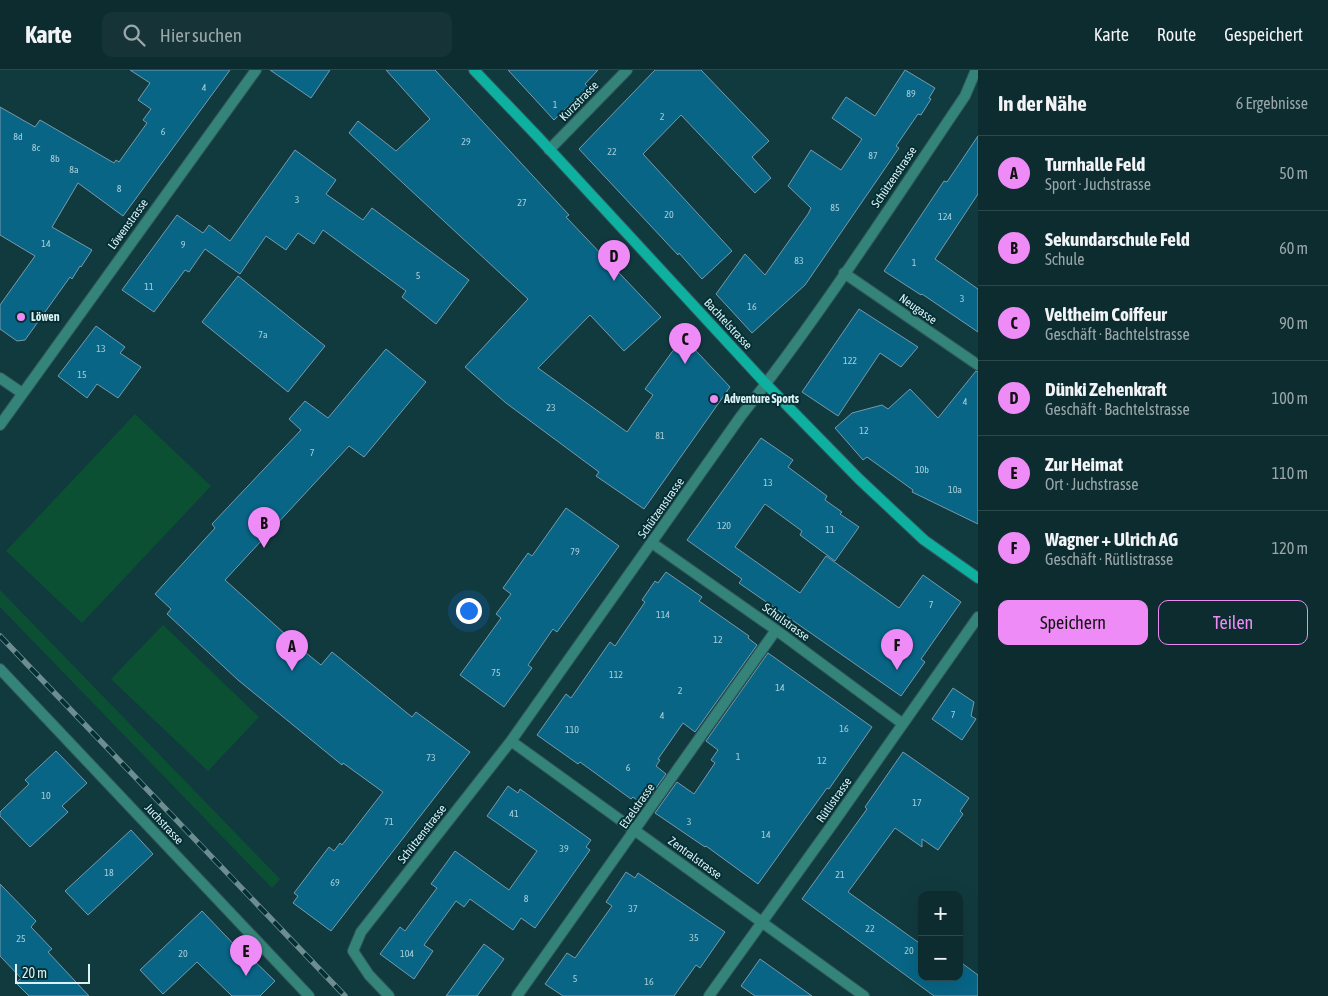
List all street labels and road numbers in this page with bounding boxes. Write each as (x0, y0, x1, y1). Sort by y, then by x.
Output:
street label: Kurzstrasse (557, 78, 601, 124)
street label: Schützenstrasse (868, 144, 920, 210)
street label: Löwenstrasse (105, 196, 151, 252)
street label: Neugasse (896, 291, 940, 327)
street label: Bachtelstrasse (701, 296, 755, 352)
street label: Schützenstrasse (635, 475, 687, 541)
street label: Schulstrasse (760, 600, 812, 644)
street label: Rütlistrasse (813, 775, 855, 825)
street label: Etzelstrasse (616, 781, 658, 831)
street label: Juchstrasse (142, 801, 186, 847)
street label: Schützenstrasse (395, 802, 449, 866)
street label: Zentralstrasse (666, 834, 724, 882)

